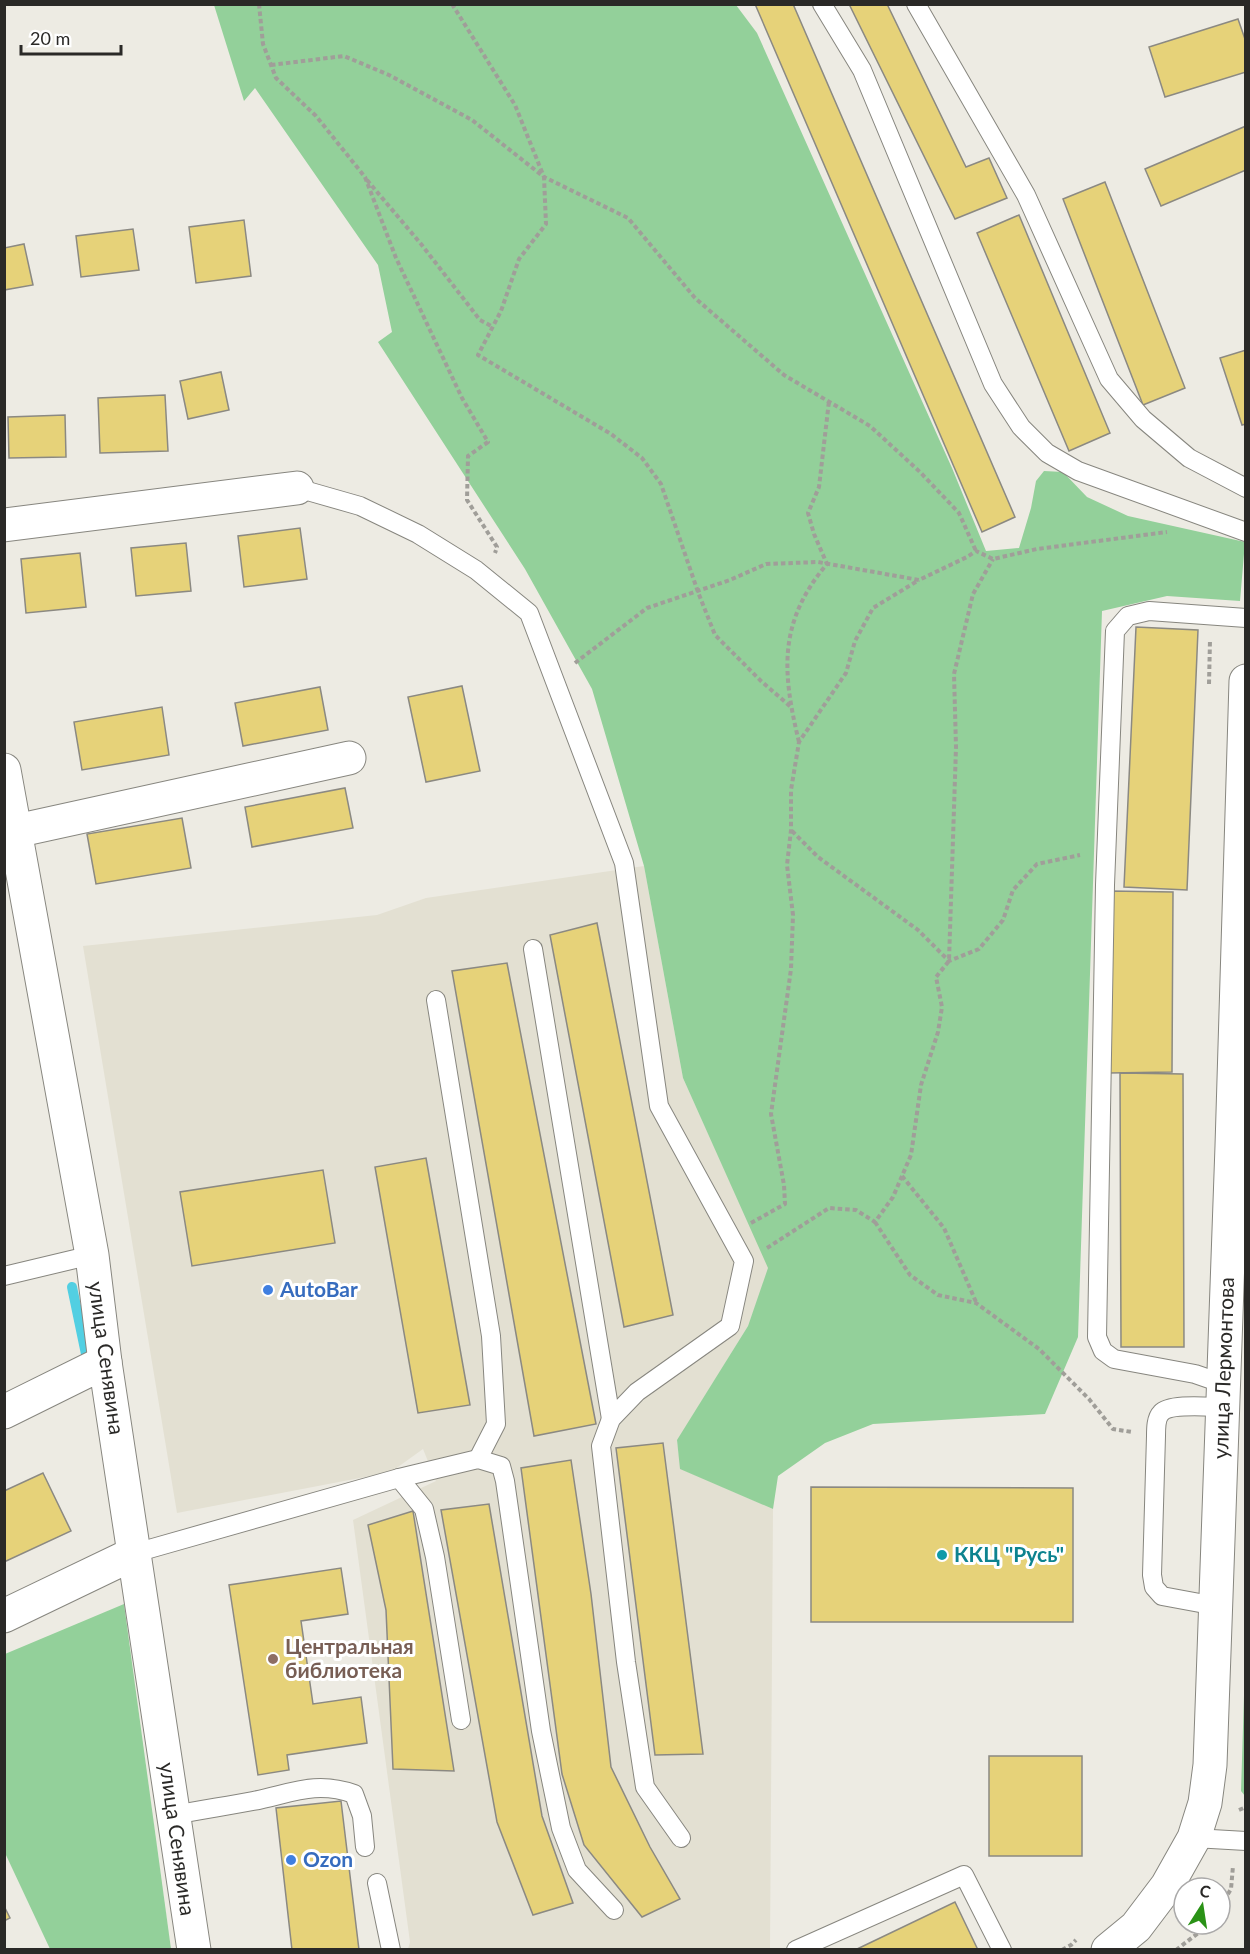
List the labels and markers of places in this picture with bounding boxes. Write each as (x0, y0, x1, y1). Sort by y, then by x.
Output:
place label: AutoBar (279, 1276, 358, 1301)
marker: AutoBar (261, 1283, 275, 1297)
place label: ККЦ "Русь" (954, 1541, 1064, 1566)
marker: ККЦ "Русь" (935, 1548, 949, 1562)
place label: Центральная библиотека (285, 1633, 414, 1682)
marker: Центральная библиотека (266, 1652, 280, 1666)
place label: Ozon (303, 1846, 353, 1871)
marker: Ozon (284, 1853, 298, 1867)

